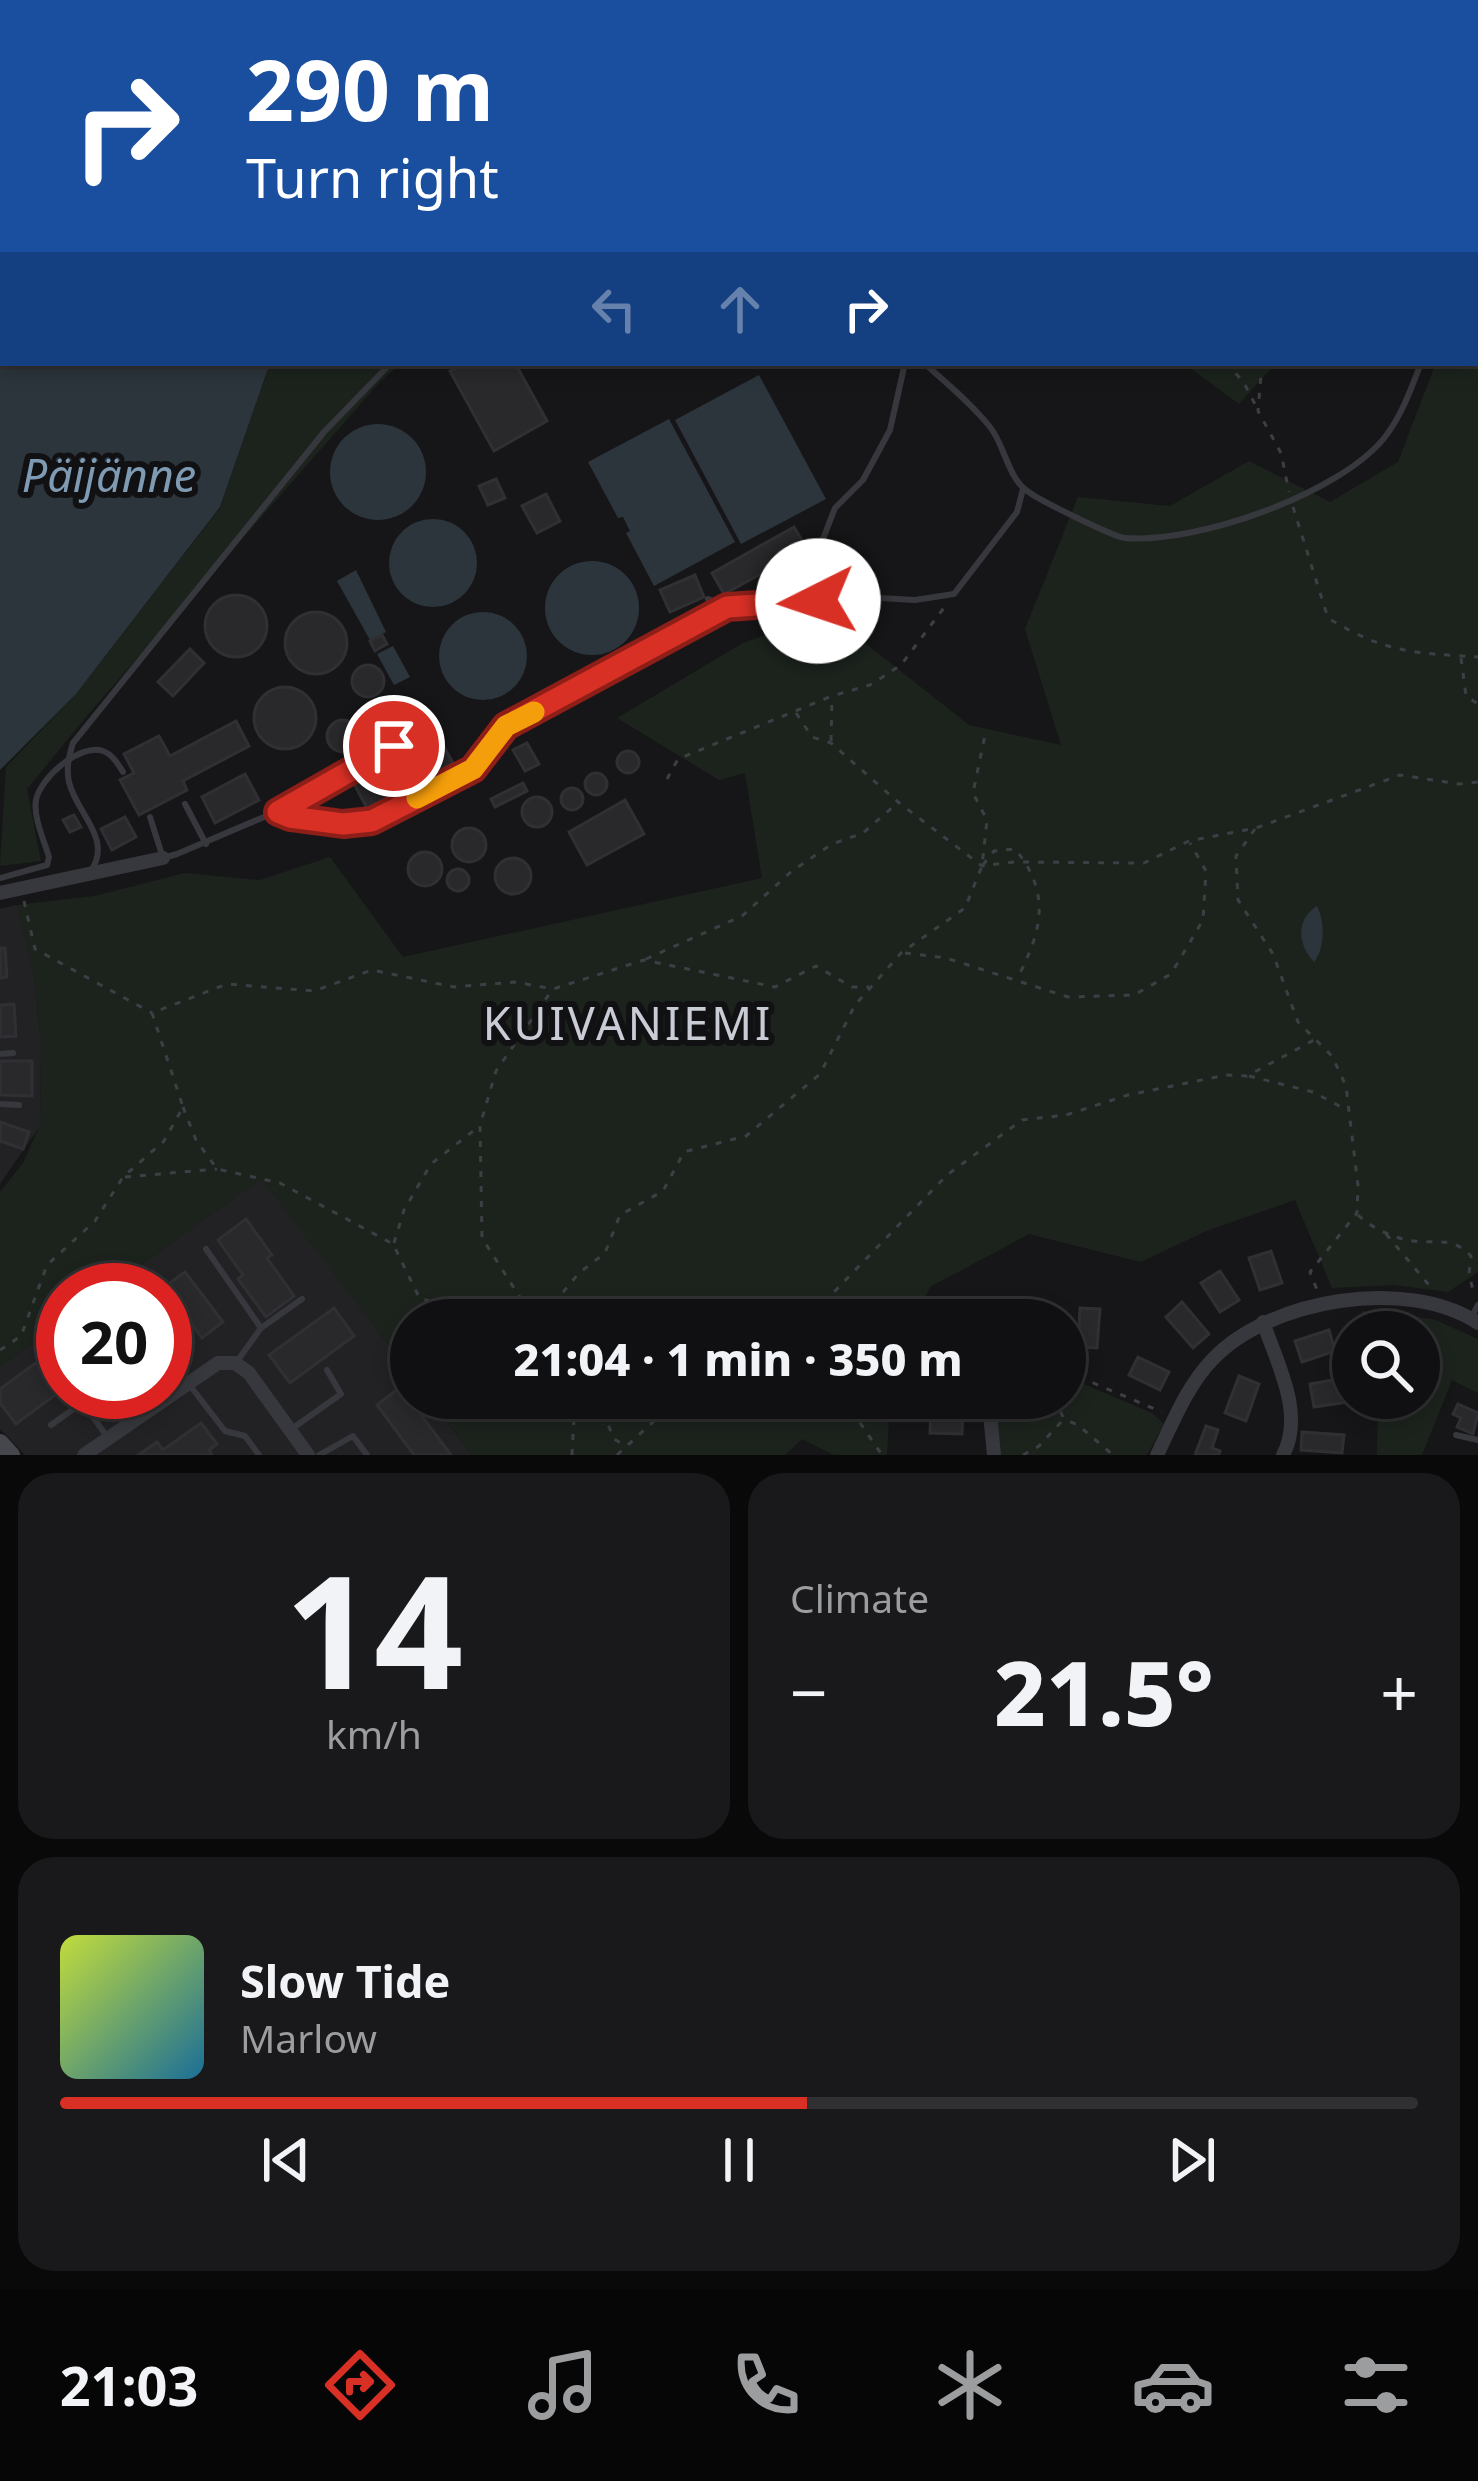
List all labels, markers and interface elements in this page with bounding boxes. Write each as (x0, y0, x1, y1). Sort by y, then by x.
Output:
text: 290 m (246, 31, 494, 146)
icon: right (48, 48, 204, 204)
text: Turn right (246, 140, 499, 214)
icon: left (581, 276, 647, 342)
icon: ahead (707, 276, 773, 342)
icon: right (833, 276, 899, 342)
water label: Päijänne (22, 444, 196, 505)
position arrow (755, 538, 881, 664)
pin (343, 695, 445, 797)
icon: arrive (361, 713, 427, 779)
district label: KUIVANIEMI (483, 992, 773, 1053)
speed limit sign: 20 (36, 1263, 192, 1419)
map controls (1332, 1311, 1440, 1419)
button: search (1332, 1311, 1440, 1419)
text: 21:04 · 1 min · 350 m (513, 1328, 963, 1389)
text: 14 (285, 1522, 463, 1735)
text: Climate (790, 1571, 929, 1624)
text: 21.5° (994, 1630, 1214, 1752)
text: − (790, 1646, 828, 1736)
text: + (1380, 1646, 1418, 1736)
text: km/h (326, 1707, 422, 1760)
text: Slow Tide (240, 1950, 450, 2011)
text: Marlow (240, 2011, 377, 2064)
icon: previous (253, 2127, 319, 2193)
icon: pause (706, 2127, 772, 2193)
icon: next (1159, 2127, 1225, 2193)
icon: directions (318, 2343, 402, 2427)
icon: music (521, 2343, 605, 2427)
icon: phone (724, 2343, 808, 2427)
icon: climate (928, 2343, 1012, 2427)
icon: car (1131, 2343, 1215, 2427)
icon: filters (1334, 2343, 1418, 2427)
text: 21:03 (60, 2348, 198, 2422)

